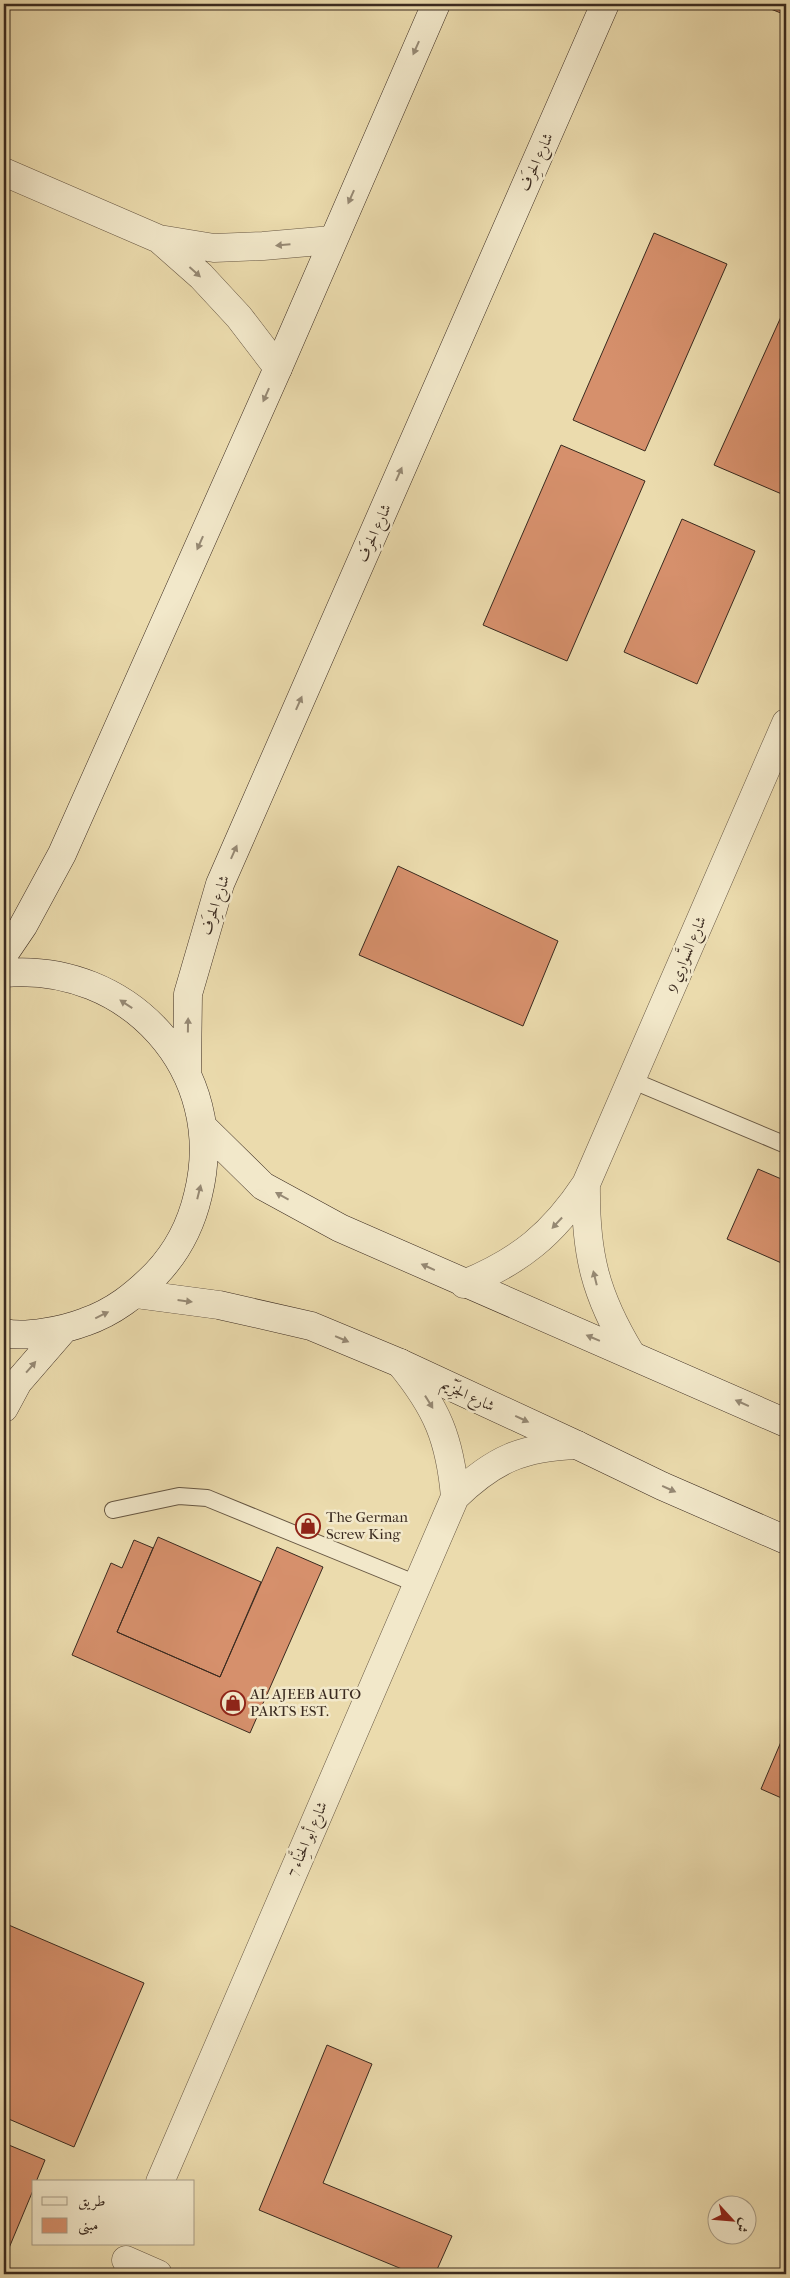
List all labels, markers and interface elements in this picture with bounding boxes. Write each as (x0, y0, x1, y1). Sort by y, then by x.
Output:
one-way arrow (412, 41, 420, 55)
street label: شارع الحِرَف (513, 129, 560, 196)
one-way arrow (346, 190, 354, 204)
one-way arrow (275, 241, 291, 249)
one-way arrow (189, 266, 201, 278)
one-way arrow (261, 388, 269, 402)
one-way arrow (396, 467, 404, 481)
street label: شارع الحِرَف (351, 500, 398, 567)
one-way arrow (196, 536, 204, 550)
one-way arrow (296, 696, 304, 710)
one-way arrow (231, 845, 239, 859)
street label: شارع الحِرَف (195, 872, 237, 938)
street label: شارع السَّوارِي 9 (658, 912, 714, 996)
one-way arrow (120, 999, 133, 1009)
one-way arrow (184, 1017, 192, 1033)
one-way arrow (195, 1185, 203, 1200)
one-way arrow (274, 1192, 289, 1200)
one-way arrow (551, 1216, 563, 1228)
one-way arrow (420, 1263, 435, 1272)
one-way arrow (591, 1271, 599, 1286)
one-way arrow (177, 1297, 193, 1305)
one-way arrow (95, 1311, 109, 1319)
one-way arrow (585, 1334, 600, 1342)
one-way arrow (335, 1336, 349, 1344)
one-way arrow (25, 1361, 36, 1374)
street label: شارع الجَزِّيم (437, 1373, 499, 1419)
one-way arrow (424, 1396, 434, 1409)
one-way arrow (735, 1399, 749, 1407)
one-way arrow (515, 1416, 529, 1424)
one-way arrow (662, 1486, 676, 1494)
place label: The German Screw King (326, 1508, 408, 1543)
shop icon: The German Screw King (295, 1513, 321, 1539)
place label: AL AJEEB AUTO PARTS EST. (249, 1685, 361, 1720)
shop icon: AL AJEEB AUTO PARTS EST. (220, 1690, 246, 1716)
street label: شارع أبو الحِنَّاء 7 (280, 1797, 335, 1881)
legend (32, 2180, 195, 2246)
text: طريق (78, 2192, 105, 2211)
north arrow (708, 2196, 758, 2246)
text: مبنى (78, 2216, 98, 2236)
text: ش (733, 2216, 754, 2236)

